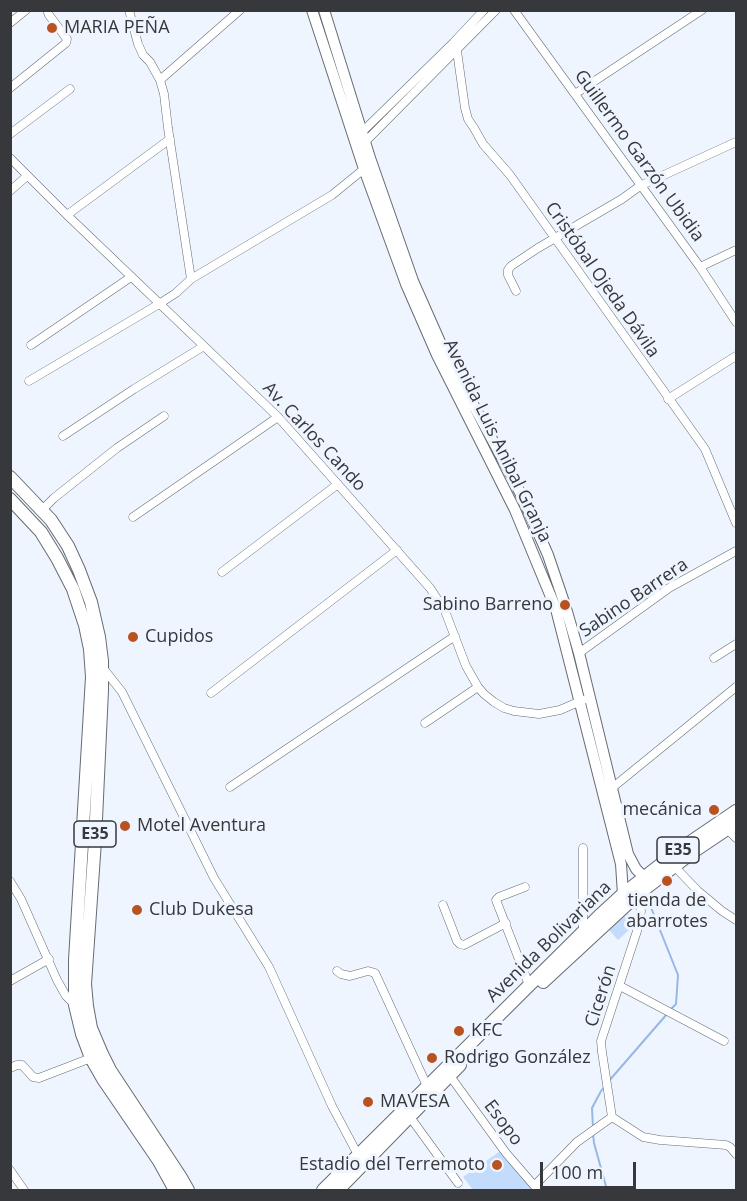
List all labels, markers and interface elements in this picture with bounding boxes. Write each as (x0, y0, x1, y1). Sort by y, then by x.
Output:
place label: MARIA PEÑA (64, 17, 170, 39)
marker: MARIA PEÑA (45, 21, 59, 35)
street label: Guillermo Garzón Ubidia (569, 66, 709, 246)
street label: Cristóbal Ojeda Dávila (540, 198, 664, 362)
street label: Avenida Luis Anibal Granja (438, 336, 556, 546)
street label: Av. Carlos Cando (258, 378, 370, 496)
street label: Sabino Barrera (576, 554, 692, 642)
place label: Sabino Barreno (423, 594, 553, 616)
marker: Sabino Barreno (558, 598, 572, 612)
place label: Cupidos (145, 626, 213, 648)
marker: Cupidos (126, 630, 140, 644)
place label: mecánica (622, 799, 702, 821)
marker: mecánica (707, 803, 721, 817)
place label: Motel Aventura (137, 815, 266, 837)
marker: Motel Aventura (118, 819, 132, 833)
road number: E35 (74, 821, 116, 847)
road number: E35 (657, 837, 699, 863)
marker: tienda de abarrotes (660, 874, 674, 888)
street label: Avenida Bolivariana (482, 877, 616, 1007)
place label: tienda de abarrotes (626, 890, 708, 932)
place label: Club Dukesa (149, 899, 254, 921)
marker: Club Dukesa (130, 903, 144, 917)
street label: Cicerón (581, 962, 621, 1030)
place label: KFC (471, 1020, 503, 1042)
marker: KFC (452, 1024, 466, 1038)
place label: Rodrigo González (444, 1047, 591, 1069)
marker: Rodrigo González (425, 1051, 439, 1065)
place label: MAVESA (380, 1091, 450, 1113)
marker: MAVESA (361, 1095, 375, 1109)
street label: Esopo (479, 1096, 527, 1150)
scale bar (543, 1150, 639, 1188)
place label: Estadio del Terremoto (299, 1154, 485, 1176)
marker: Estadio del Terremoto (490, 1158, 504, 1172)
text: 100 m (551, 1160, 603, 1184)

